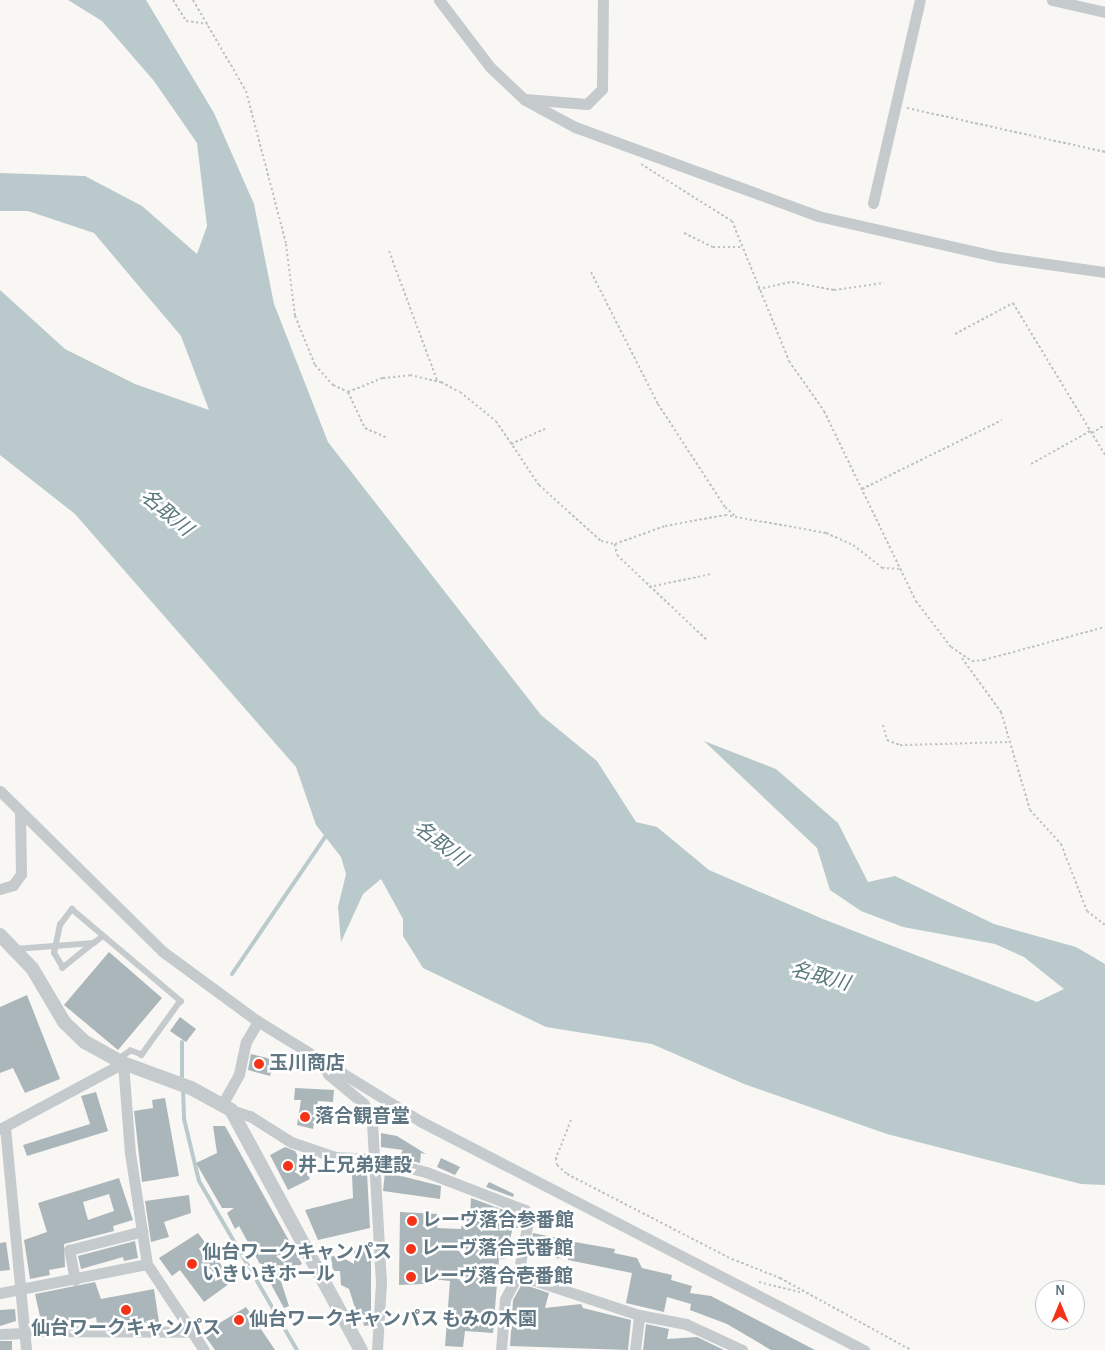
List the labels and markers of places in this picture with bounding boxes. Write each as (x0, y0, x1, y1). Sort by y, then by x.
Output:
place label: 玉川商店 (269, 1053, 345, 1075)
marker: 玉川商店 (253, 1058, 265, 1070)
place label: 落合観音堂 (315, 1106, 410, 1128)
marker: 落合観音堂 (299, 1111, 311, 1123)
place label: 井上兄弟建設 (298, 1155, 412, 1177)
marker: 井上兄弟建設 (282, 1160, 294, 1172)
place label: レーヴ落合参番館 (422, 1210, 574, 1232)
marker: レーヴ落合参番館 (406, 1215, 418, 1227)
place label: レーヴ落合弐番館 (421, 1238, 573, 1260)
place label: 仙台ワークキャンパス いきいきホール (202, 1242, 392, 1286)
marker: レーヴ落合弐番館 (405, 1243, 417, 1255)
marker: 仙台ワークキャンパス いきいきホール (186, 1258, 198, 1270)
place label: レーヴ落合壱番館 (421, 1266, 573, 1288)
marker: レーヴ落合壱番館 (405, 1271, 417, 1283)
marker: 仙台ワークキャンパス (120, 1304, 132, 1316)
place label: 仙台ワークキャンパス もみの木園 (249, 1309, 537, 1331)
marker: 仙台ワークキャンパス もみの木園 (233, 1314, 245, 1326)
place label: 仙台ワークキャンパス (31, 1318, 221, 1340)

